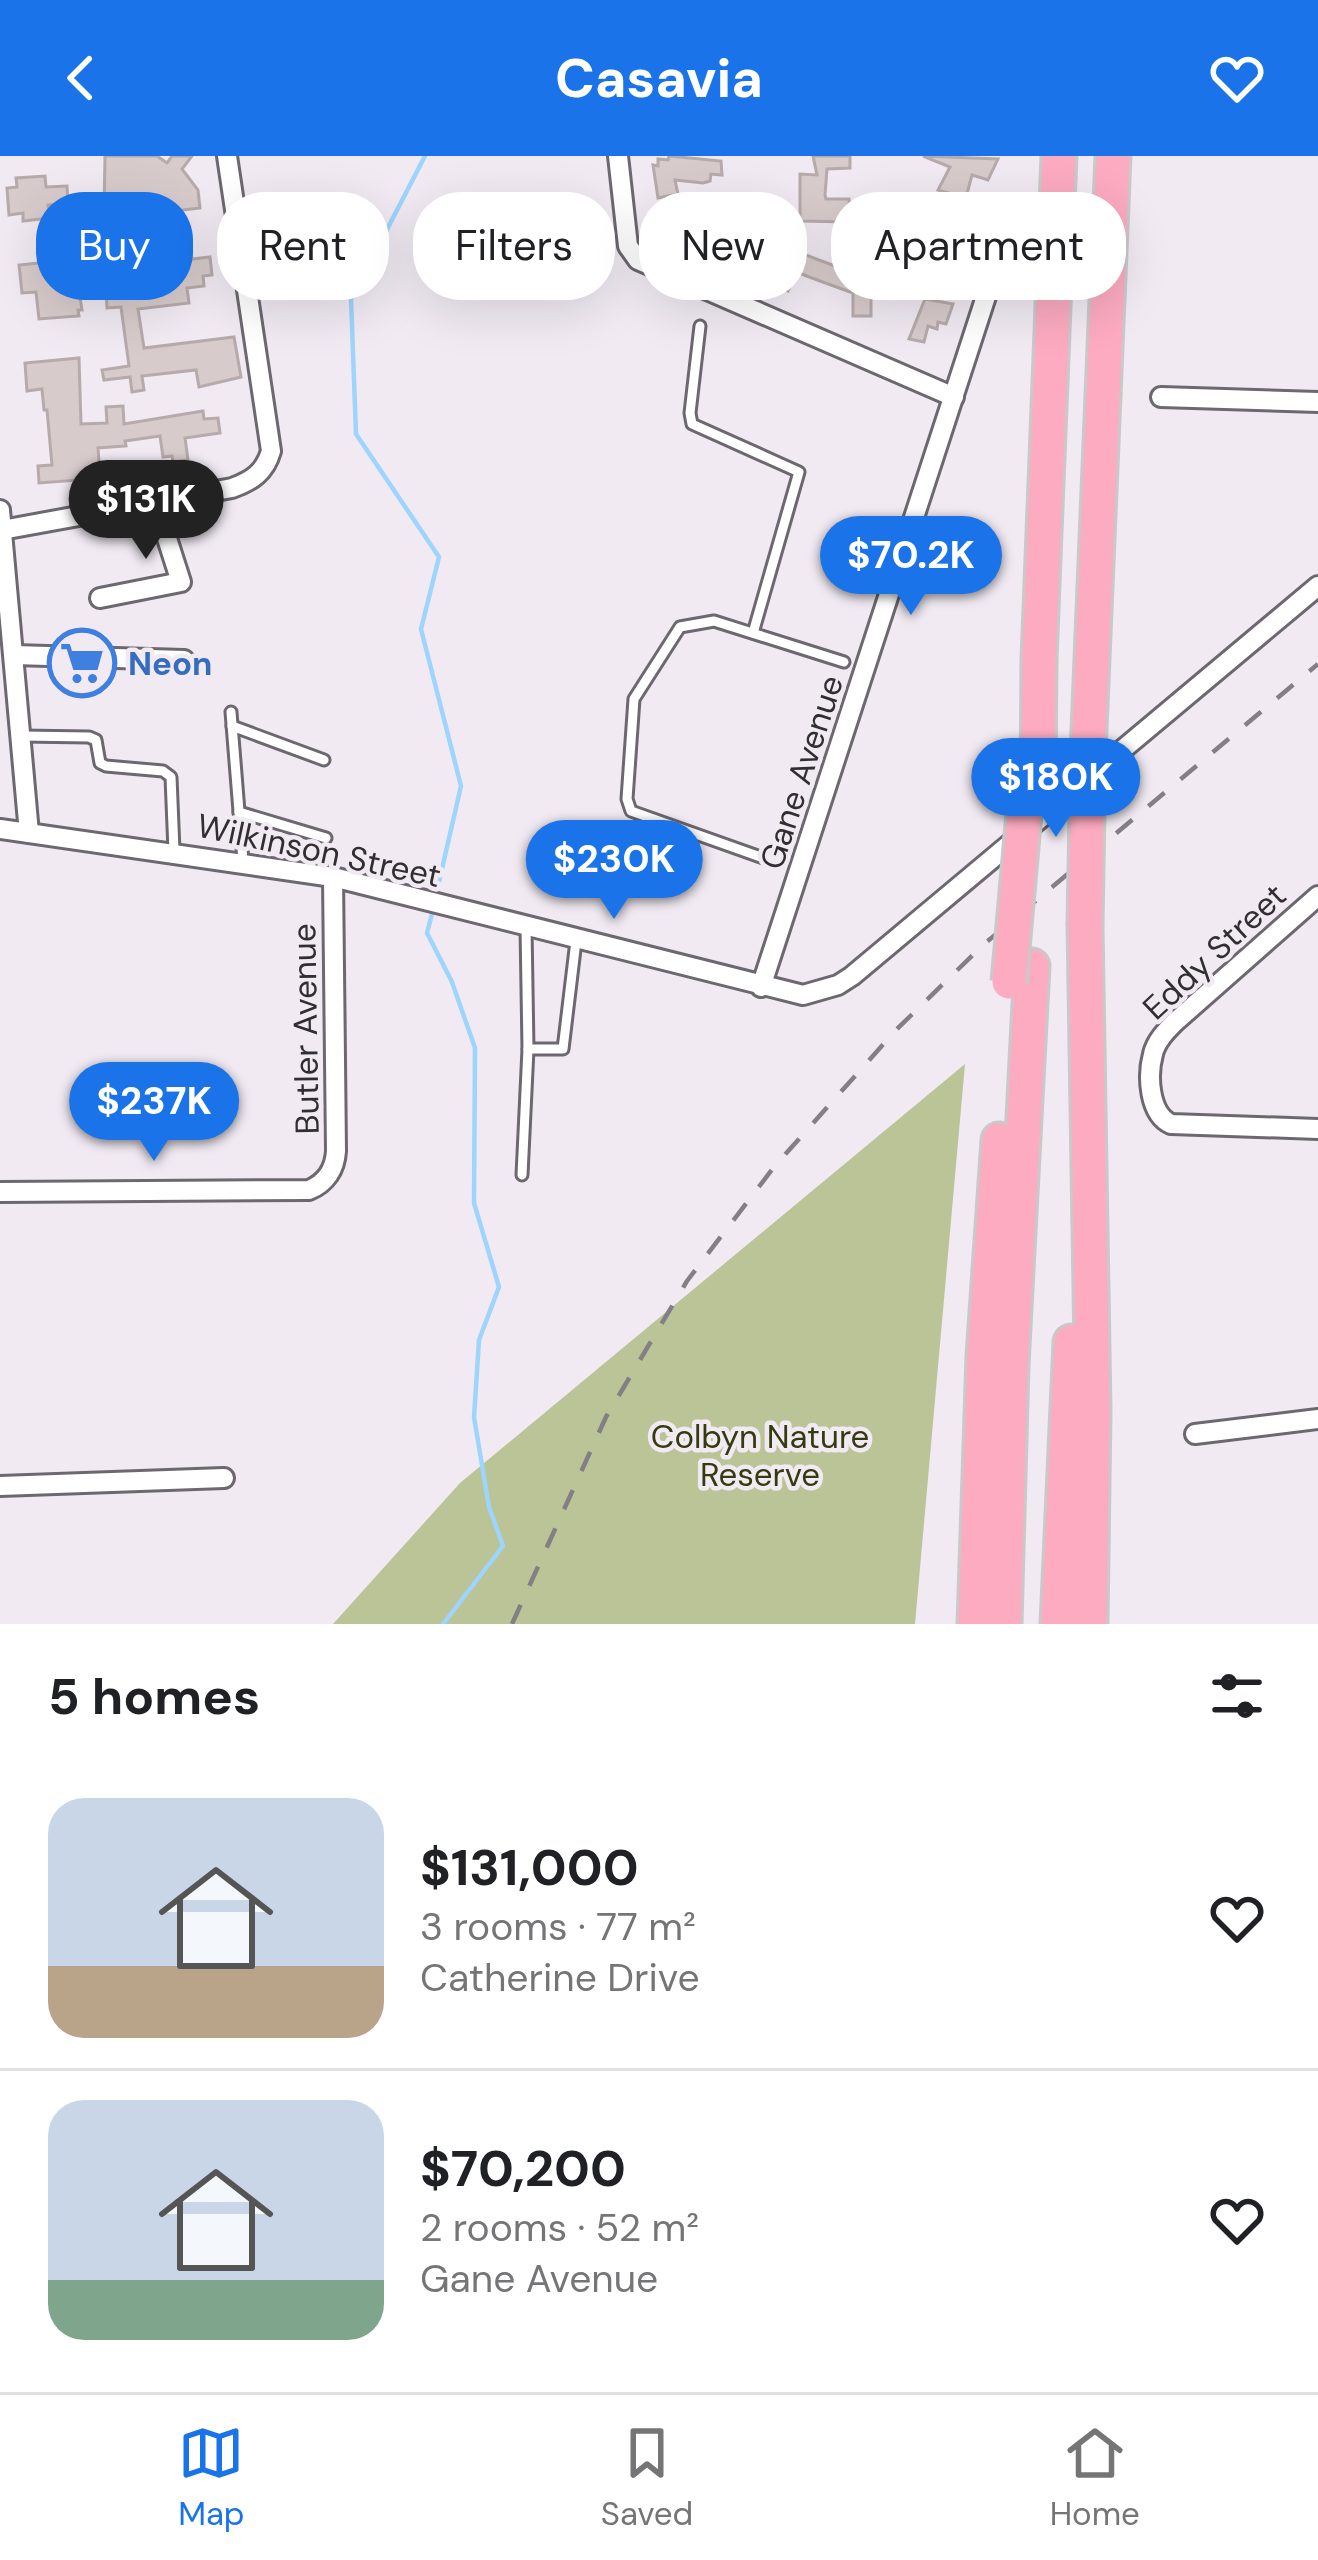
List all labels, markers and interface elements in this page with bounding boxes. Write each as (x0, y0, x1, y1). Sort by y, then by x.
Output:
text: Casavia (555, 43, 763, 114)
icon: back (48, 45, 114, 111)
icon: heart (1204, 45, 1270, 111)
chip: Buy (36, 192, 193, 300)
chip: Rent (217, 192, 389, 300)
chip: Filters (413, 192, 615, 300)
chip: New (639, 192, 807, 300)
chip: Apartment (831, 192, 1126, 300)
pin: $131K (62, 460, 230, 562)
text: $131K (96, 473, 196, 524)
pin: $70.2K (813, 516, 1009, 618)
text: $70.2K (847, 529, 975, 580)
supermarket icon: Neon (47, 628, 117, 698)
place label: Neon (128, 642, 212, 685)
street label: Gane Avenue (750, 670, 853, 875)
pin: $180K (972, 738, 1140, 840)
text: $180K (998, 751, 1114, 802)
street label: Wilkinson Street (193, 804, 445, 897)
pin: $230K (530, 820, 698, 922)
text: $230K (553, 833, 675, 884)
street label: Eddy Street (1134, 874, 1295, 1029)
street label: Butler Avenue (282, 923, 329, 1135)
pin: $237K (70, 1062, 238, 1164)
text: $237K (96, 1075, 212, 1126)
park label: Colbyn Nature Reserve (651, 1415, 869, 1496)
text: 5 homes (48, 1663, 260, 1730)
icon: filters (1204, 1663, 1270, 1729)
text: $131,000 (420, 1834, 639, 1901)
icon: home (144, 1846, 288, 1990)
icon: heart (1204, 1885, 1270, 1951)
text: 3 rooms · 77 m² (420, 1901, 696, 1952)
text: Catherine Drive (420, 1952, 700, 2003)
text: $70,200 (420, 2135, 626, 2202)
icon: home (144, 2148, 288, 2292)
icon: heart (1204, 2187, 1270, 2253)
text: 2 rooms · 52 m² (420, 2202, 699, 2253)
text: Gane Avenue (420, 2253, 658, 2304)
tab: Map (178, 2420, 245, 2535)
tab: Saved (601, 2420, 693, 2535)
tab: Home (1050, 2420, 1140, 2535)

